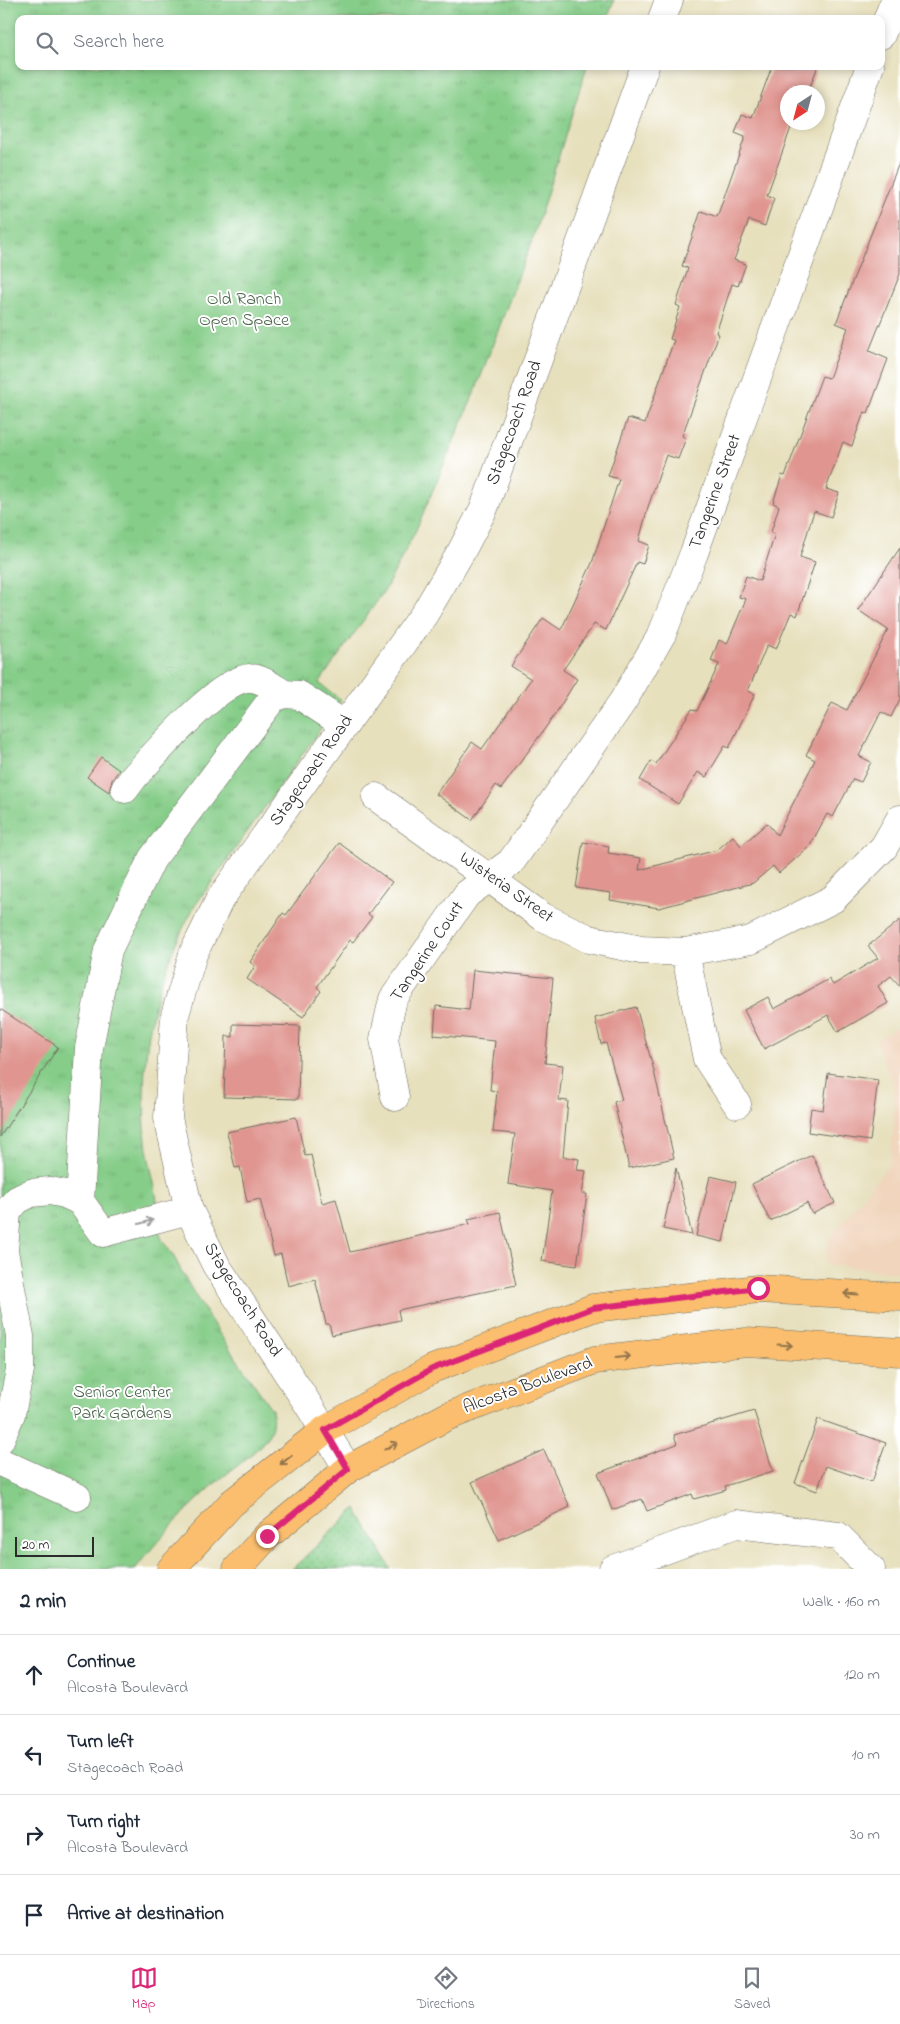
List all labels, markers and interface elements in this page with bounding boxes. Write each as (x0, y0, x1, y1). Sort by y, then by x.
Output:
search box (15, 15, 885, 70)
icon: search (33, 29, 61, 57)
text: Search here (73, 29, 164, 56)
north arrow (780, 85, 825, 130)
park label: Old Ranch Open Space (199, 287, 290, 334)
street label: Stagecoach Road (480, 357, 551, 489)
street label: Tangerine Street (683, 431, 750, 554)
street label: Stagecoach Road (264, 710, 361, 833)
street label: Wisteria Street (454, 846, 558, 930)
street label: Tangerine Court (385, 896, 472, 1008)
one-way arrow (138, 1216, 154, 1226)
street label: Stagecoach Road (195, 1238, 288, 1363)
route start (747, 1277, 770, 1300)
one-way arrow (844, 1290, 860, 1299)
one-way arrow (776, 1340, 792, 1349)
street label: Alcosta Boulevard (460, 1351, 596, 1421)
one-way arrow (615, 1352, 631, 1362)
park label: Senior Center Park Gardens (72, 1380, 172, 1427)
one-way arrow (383, 1441, 398, 1450)
one-way arrow (280, 1455, 293, 1466)
route end (256, 1525, 279, 1548)
scale bar (15, 1534, 94, 1557)
text: 20 m (22, 1535, 49, 1556)
text: 2 min (20, 1587, 66, 1617)
text: Walk · 160 m (802, 1590, 880, 1614)
text: Continue (67, 1649, 135, 1676)
icon: ahead (20, 1661, 48, 1689)
text: 120 m (844, 1663, 880, 1687)
text: Alcosta Boulevard (67, 1676, 188, 1700)
text: Turn left (67, 1729, 134, 1756)
icon: left (20, 1741, 48, 1769)
text: 10 m (852, 1743, 880, 1767)
text: Stagecoach Road (67, 1756, 183, 1780)
text: Turn right (67, 1809, 140, 1836)
icon: right (20, 1821, 48, 1849)
text: 30 m (850, 1823, 880, 1847)
text: Alcosta Boulevard (67, 1836, 188, 1860)
icon: arrive (20, 1901, 48, 1929)
text: Arrive at destination (67, 1901, 224, 1928)
tab: Map (130, 1964, 158, 2015)
tab: Directions (417, 1964, 475, 2015)
tab: Saved (734, 1964, 770, 2015)

